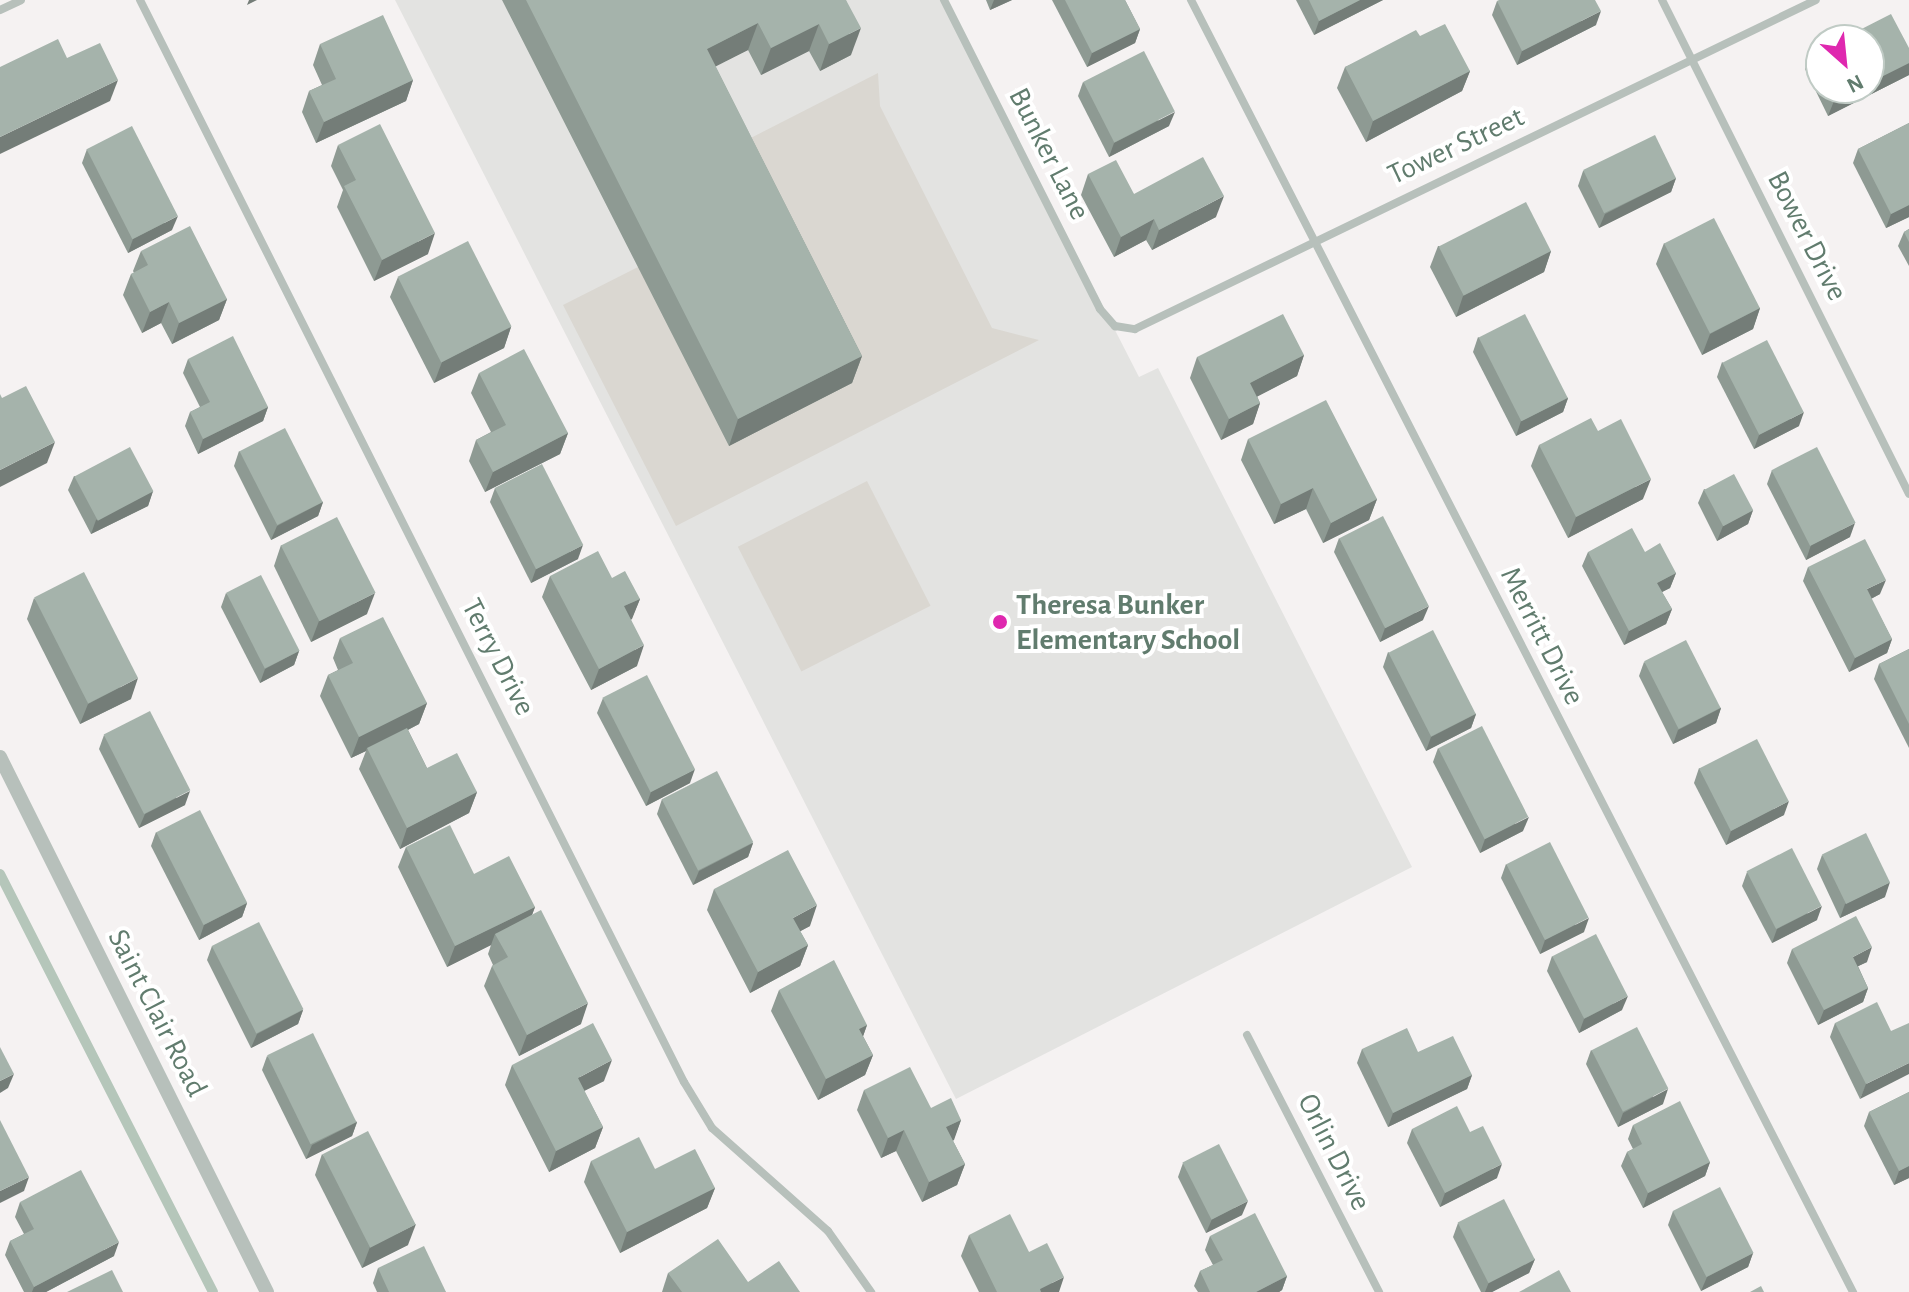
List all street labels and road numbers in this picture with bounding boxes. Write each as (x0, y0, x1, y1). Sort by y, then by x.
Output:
street label: Bunker Lane (1000, 82, 1098, 226)
street label: Tower Street (1382, 99, 1530, 193)
street label: Bower Drive (1759, 165, 1855, 307)
street label: Merritt Drive (1492, 561, 1592, 711)
street label: Terry Drive (453, 592, 543, 722)
street label: Saint Clair Road (99, 923, 215, 1103)
street label: Orlin Drive (1289, 1088, 1379, 1216)

